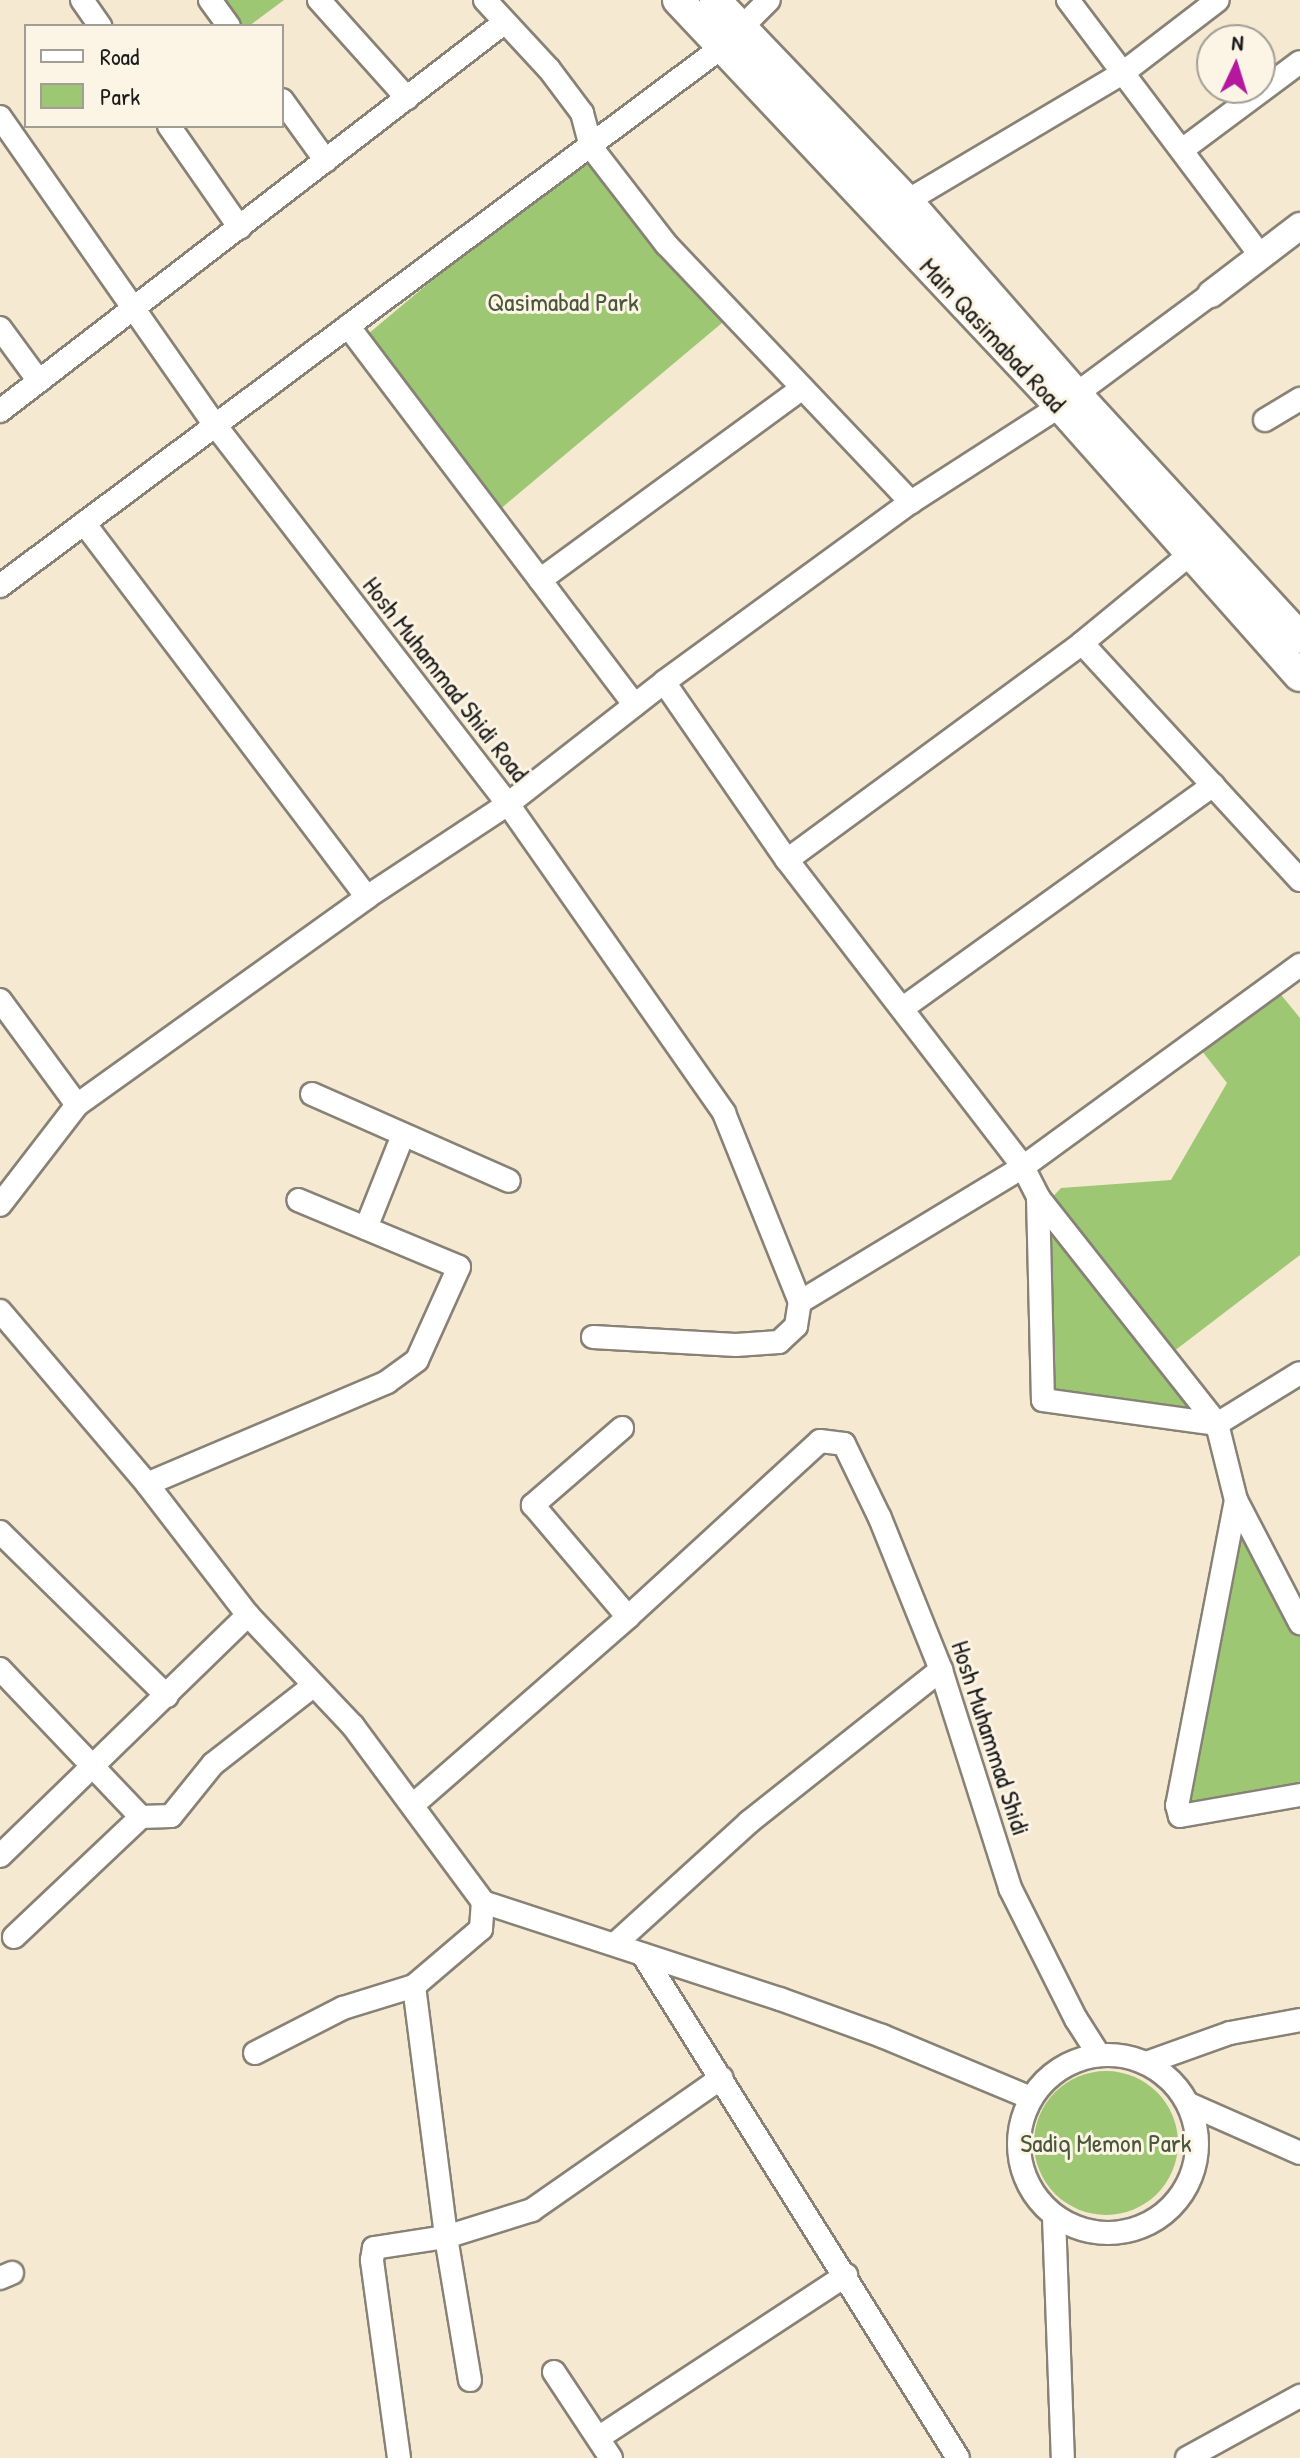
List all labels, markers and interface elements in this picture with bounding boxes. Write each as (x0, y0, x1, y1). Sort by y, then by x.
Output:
legend (24, 24, 284, 128)
north arrow (1196, 24, 1276, 104)
text: N (1231, 27, 1244, 57)
text: Road (100, 40, 139, 72)
text: Park (100, 80, 140, 112)
street label: Main Qasimabad Road (913, 251, 1073, 419)
park label: Qasimabad Park (487, 286, 639, 318)
street label: Hosh Muhammad Shidi Road (356, 570, 536, 788)
street label: Hosh Muhammad Shidi (945, 1637, 1037, 1839)
park label: Sadiq Memon Park (1020, 2127, 1192, 2159)

